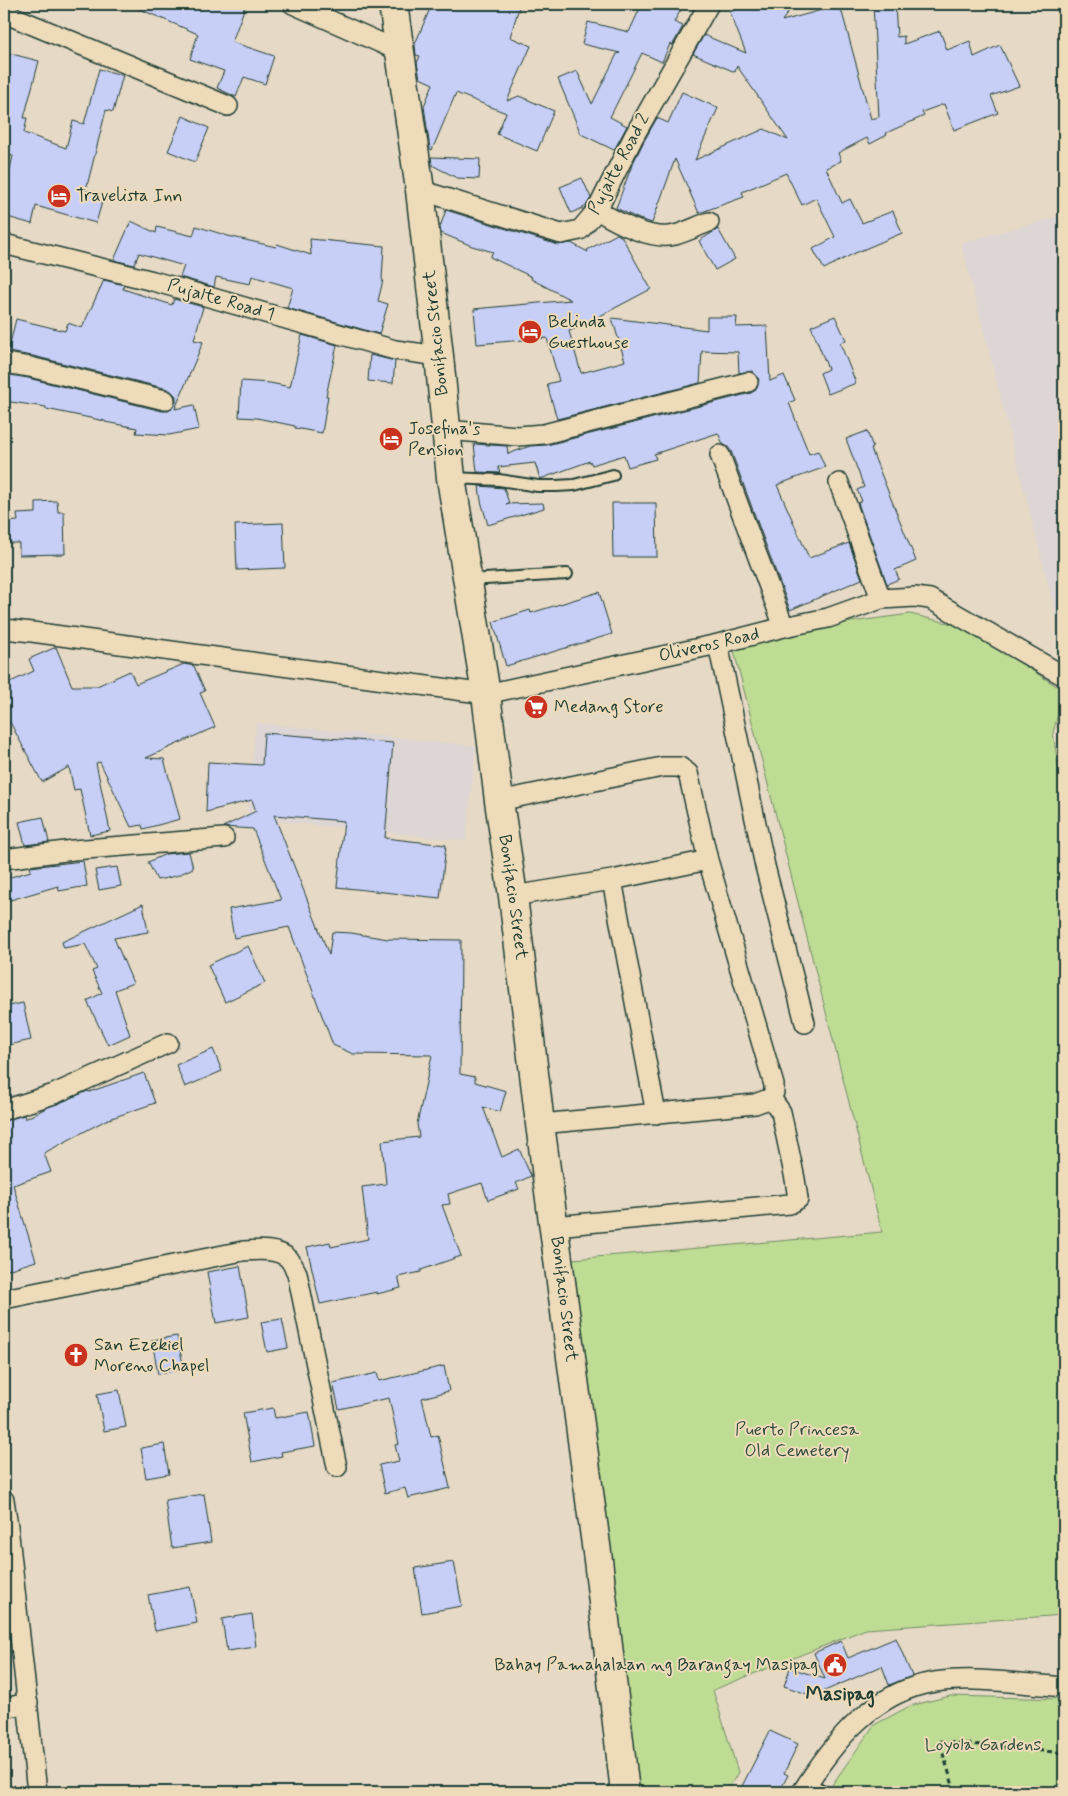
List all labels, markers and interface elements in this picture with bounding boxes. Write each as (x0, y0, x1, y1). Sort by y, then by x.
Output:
street label: Pujalte Road 2 (582, 109, 656, 219)
hotel icon: Travelista Inn (46, 183, 72, 209)
place label: Travelista Inn (76, 184, 183, 208)
street label: Bonifacio Street (417, 269, 455, 397)
street label: Pujalte Road 1 (165, 273, 277, 327)
place label: Belinda Guesthouse (548, 310, 629, 355)
hotel icon: Belinda Guesthouse (517, 319, 543, 345)
place label: Josefina's Pension (408, 417, 481, 462)
hotel icon: Josefina's Pension (378, 426, 404, 452)
street label: Oliveros Road (656, 622, 762, 668)
supermarket icon: Medang Store (523, 694, 549, 720)
place label: Medang Store (554, 695, 664, 719)
street label: Bonifacio Street (492, 833, 534, 962)
street label: Bonifacio Street (544, 1235, 584, 1364)
place label: San Ezekiel Moreno Chapel (94, 1333, 210, 1378)
church icon: San Ezekiel Moreno Chapel (63, 1342, 89, 1368)
park label: Puerto Princesa Old Cemetery (735, 1418, 859, 1463)
public building icon: Bahay Pamahalaan ng Barangay Masipag (822, 1652, 848, 1678)
place label: Bahay Pamahalaan ng Barangay Masipag (494, 1653, 818, 1679)
district label: Masipag (805, 1681, 875, 1708)
park label: Loyola Gardens (925, 1733, 1041, 1757)

